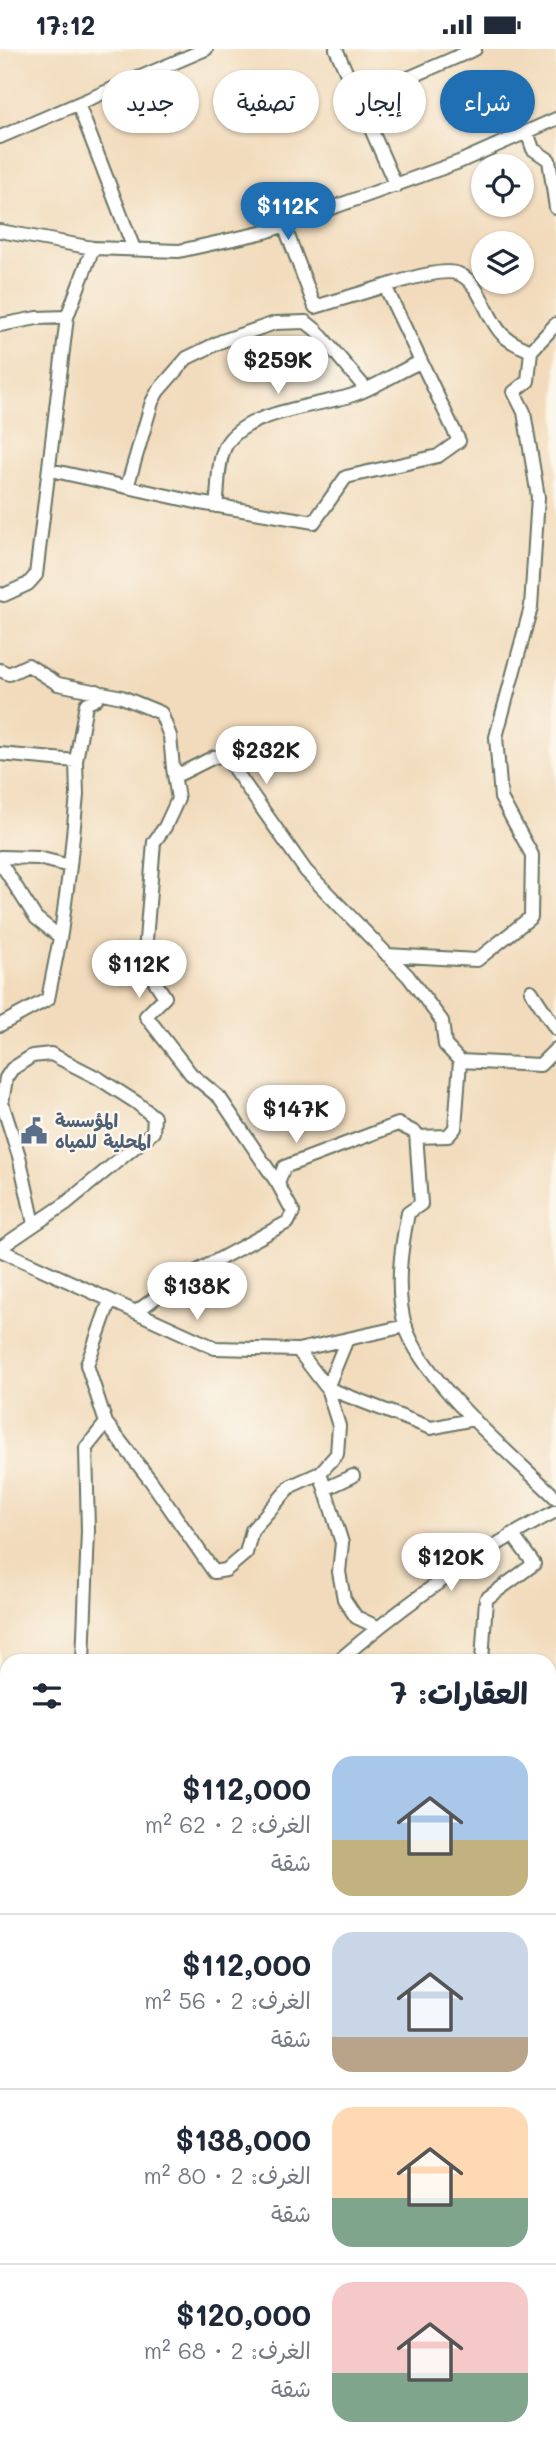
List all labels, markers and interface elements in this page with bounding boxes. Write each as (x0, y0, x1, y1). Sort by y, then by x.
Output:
text: 17:12 (35, 8, 95, 42)
chip: جديد (102, 70, 199, 133)
chip: تصفية (213, 70, 319, 133)
chip: إيجار (333, 70, 426, 133)
chip: شراء (440, 70, 535, 133)
map controls (471, 154, 534, 294)
button: locate (471, 154, 534, 217)
pin: $112K (239, 183, 337, 242)
text: $112K (257, 190, 319, 220)
button: layers (471, 231, 534, 294)
pin: $259K (229, 337, 327, 396)
text: $259K (243, 344, 313, 374)
pin: $232K (217, 727, 315, 786)
text: $232K (232, 734, 300, 764)
pin: $112K (90, 941, 188, 1000)
text: $112K (108, 948, 170, 978)
pin: $147K (247, 1085, 345, 1145)
text: $147K (263, 1093, 329, 1123)
place label: المؤسسة المحلية للمياه (55, 1108, 151, 1153)
public building icon: المؤسسة المحلية للمياه (19, 1116, 49, 1146)
pin: $138K (148, 1263, 246, 1322)
text: $138K (163, 1270, 231, 1300)
pin: $120K (402, 1533, 500, 1593)
text: $120K (417, 1541, 485, 1571)
text: العقارات: 7 (390, 1672, 528, 1712)
icon: filters (28, 1677, 66, 1715)
text: $112,000 (182, 1768, 311, 1808)
icon: home (388, 1784, 472, 1868)
text: الغرف: 2 · 62 m² (145, 1809, 311, 1839)
text: شقة (271, 1847, 311, 1877)
text: $112,000 (182, 1944, 311, 1984)
icon: home (388, 1960, 472, 2044)
text: الغرف: 2 · 56 m² (144, 1985, 311, 2015)
text: شقة (271, 2023, 311, 2053)
text: $138,000 (175, 2119, 311, 2159)
icon: home (388, 2135, 472, 2219)
text: الغرف: 2 · 80 m² (143, 2160, 311, 2190)
text: شقة (271, 2198, 311, 2228)
text: $120,000 (176, 2294, 311, 2334)
icon: home (388, 2310, 472, 2394)
text: الغرف: 2 · 68 m² (144, 2335, 311, 2365)
text: شقة (271, 2373, 311, 2403)

